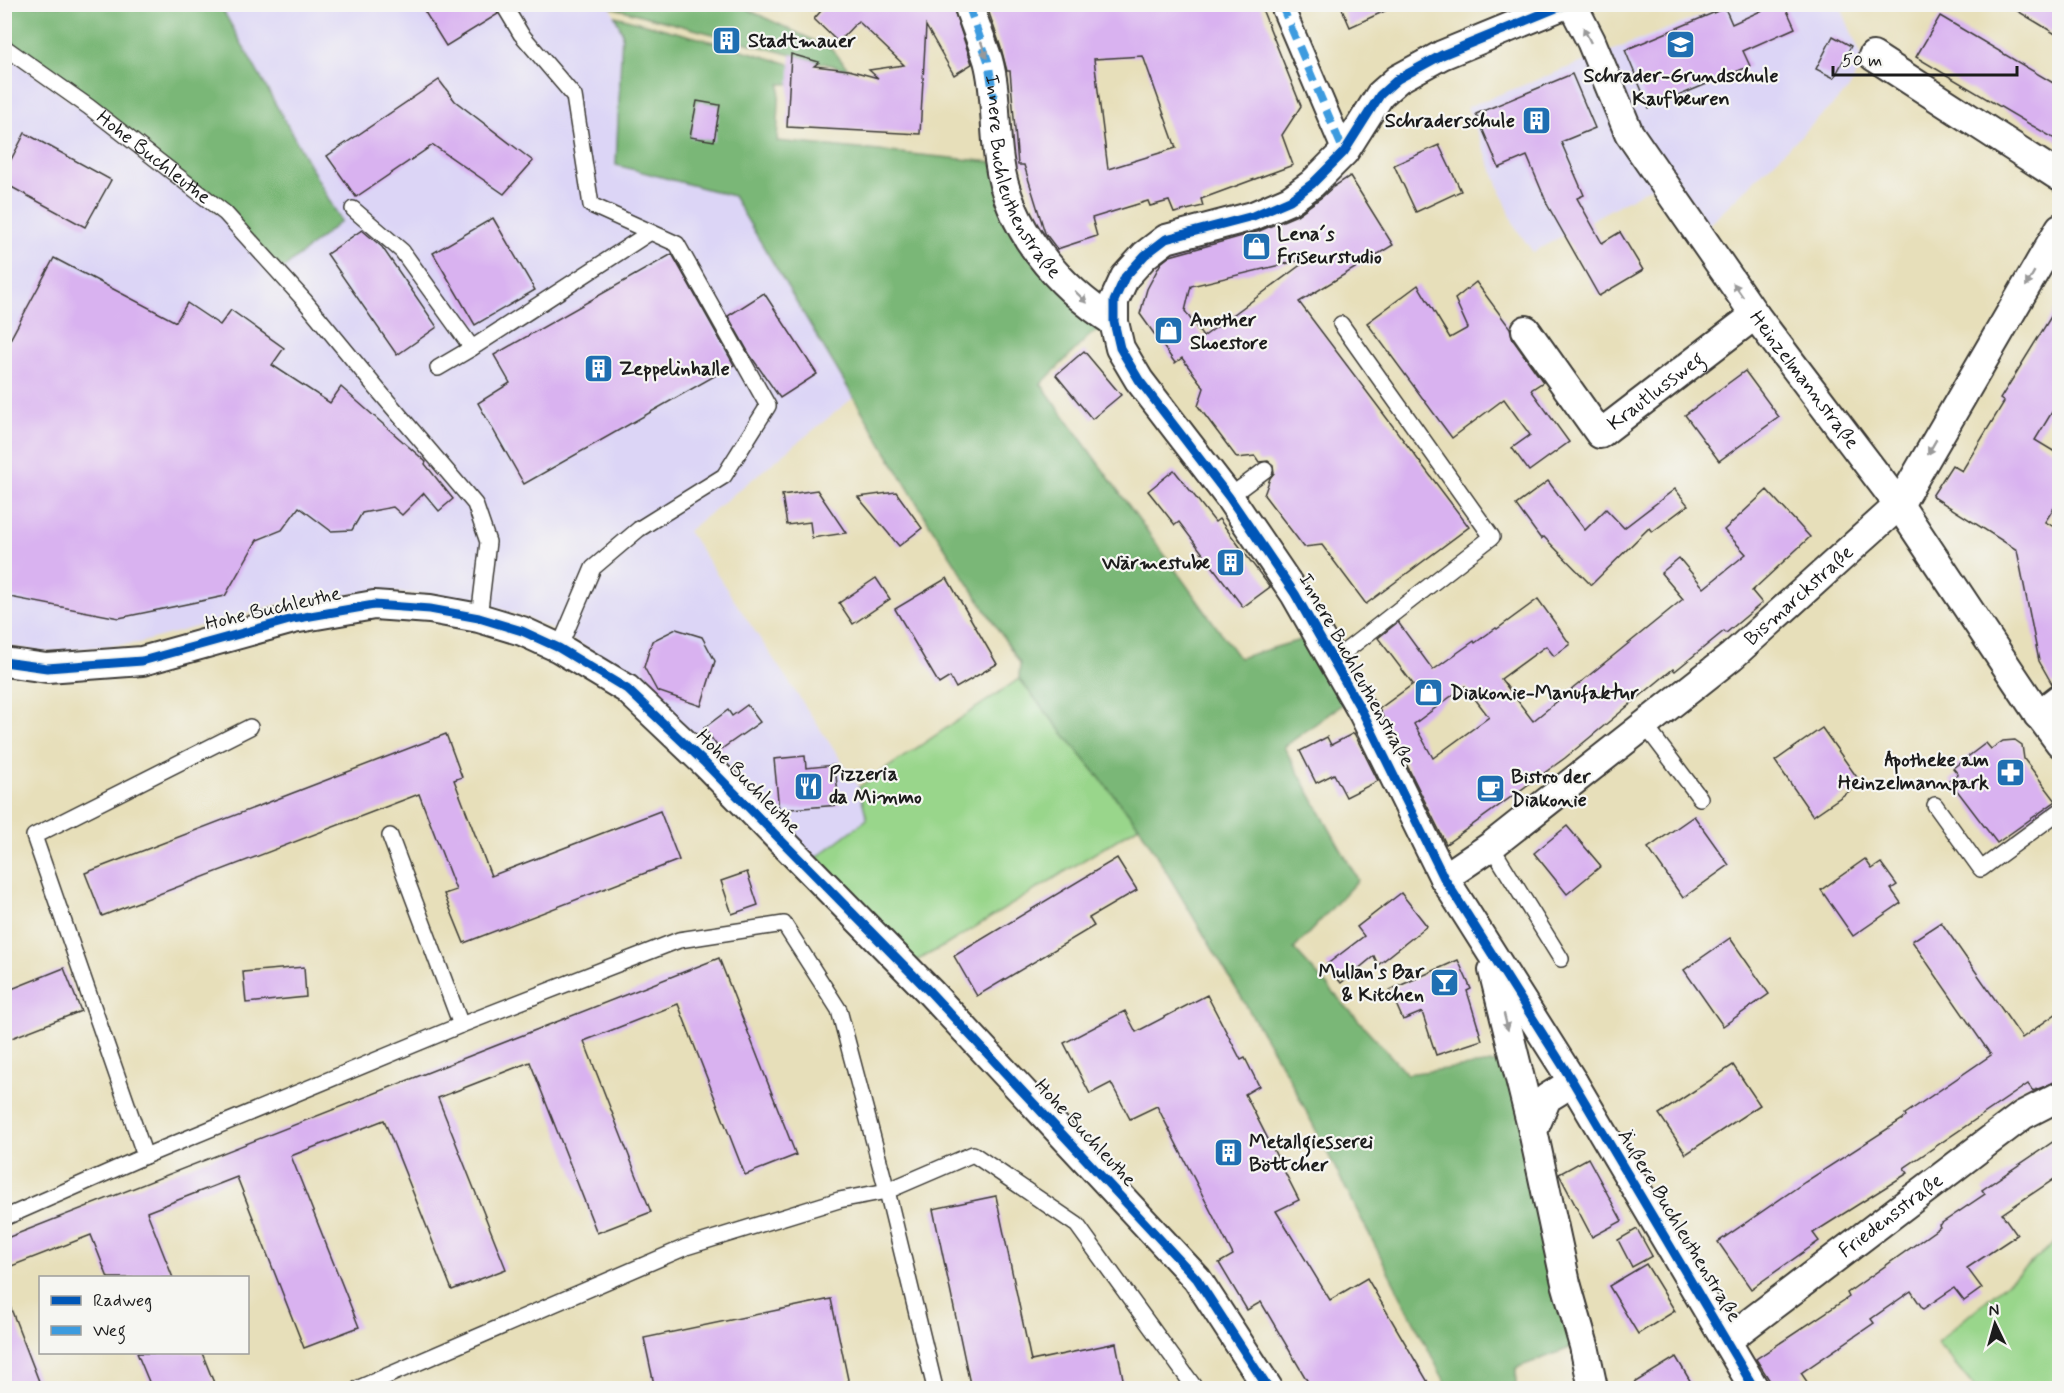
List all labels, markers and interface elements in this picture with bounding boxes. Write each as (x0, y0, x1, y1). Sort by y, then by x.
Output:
building icon: Stadtmauer (711, 25, 743, 57)
one-way arrow (1583, 26, 1592, 43)
place label: Stadtmauer (748, 28, 857, 55)
school or university icon: Schrader-Grundschule Kaufbeuren (1665, 29, 1697, 61)
scale bar (1833, 39, 2018, 77)
one-way arrow (980, 41, 989, 59)
text: 50 m (1842, 49, 1882, 73)
place label: Schrader-Grundschule Kaufbeuren (1583, 63, 1779, 113)
street label: Innere Buchleuthenstraße (978, 73, 1067, 285)
street label: Hohe Buchleuthe (91, 104, 217, 211)
building icon: Schraderschule (1520, 105, 1552, 137)
place label: Schraderschule (1385, 108, 1515, 135)
place label: Lena´s Friseurstudio (1277, 221, 1382, 271)
shop icon: Lena´s Friseurstudio (1240, 230, 1272, 262)
one-way arrow (2025, 270, 2035, 287)
one-way arrow (1732, 283, 1744, 299)
one-way arrow (1074, 290, 1088, 304)
street label: Heinzelmannstraße (1743, 305, 1866, 455)
place label: Another Shoestore (1190, 307, 1268, 357)
shop icon: Another Shoestore (1153, 315, 1185, 347)
street label: Krautlussweg (1602, 345, 1711, 437)
building icon: Zeppelinhalle (582, 353, 614, 385)
place label: Zeppelinhalle (619, 356, 730, 383)
one-way arrow (1927, 439, 1938, 455)
street label: Bismarckstraße (1738, 539, 1860, 652)
building icon: Wärmestube (1215, 547, 1247, 579)
place label: Wärmestube (1101, 550, 1211, 577)
street label: Innere Buchleuthenstraße (1292, 569, 1420, 772)
street label: Hohe Buchleuthe (203, 580, 344, 638)
shop icon: Diakonie-Manufaktur (1413, 677, 1445, 709)
place label: Diakonie-Manufaktur (1450, 680, 1639, 707)
street label: Hohe Buchleuthe (690, 724, 807, 841)
place label: Apotheke am Heinzelmannpark (1838, 747, 1989, 797)
pharmacy icon: Apotheke am Heinzelmannpark (1994, 756, 2026, 788)
place label: Pizzeria da Mimmo (829, 761, 922, 811)
place label: Bistro der Diakonie (1511, 764, 1591, 814)
restaurant icon: Pizzeria da Mimmo (792, 770, 824, 802)
cafe icon: Bistro der Diakonie (1474, 772, 1506, 804)
place label: Mullan's Bar & Kitchen (1318, 959, 1425, 1009)
bar icon: Mullan's Bar & Kitchen (1429, 967, 1461, 999)
one-way arrow (1502, 1012, 1512, 1031)
street label: Hohe Buchleuthe (1028, 1073, 1142, 1193)
street label: Äußere Buchleuthenstraße (1611, 1125, 1747, 1328)
place label: Metallgiesserei Böttcher (1249, 1129, 1373, 1179)
building icon: Metallgiesserei Böttcher (1212, 1137, 1244, 1169)
street label: Friedensstraße (1833, 1167, 1949, 1264)
legend (39, 1276, 249, 1354)
text: Radweg (93, 1289, 152, 1313)
north arrow (1965, 1294, 2025, 1354)
text: N (1988, 1300, 2000, 1321)
text: Weg (93, 1319, 126, 1345)

